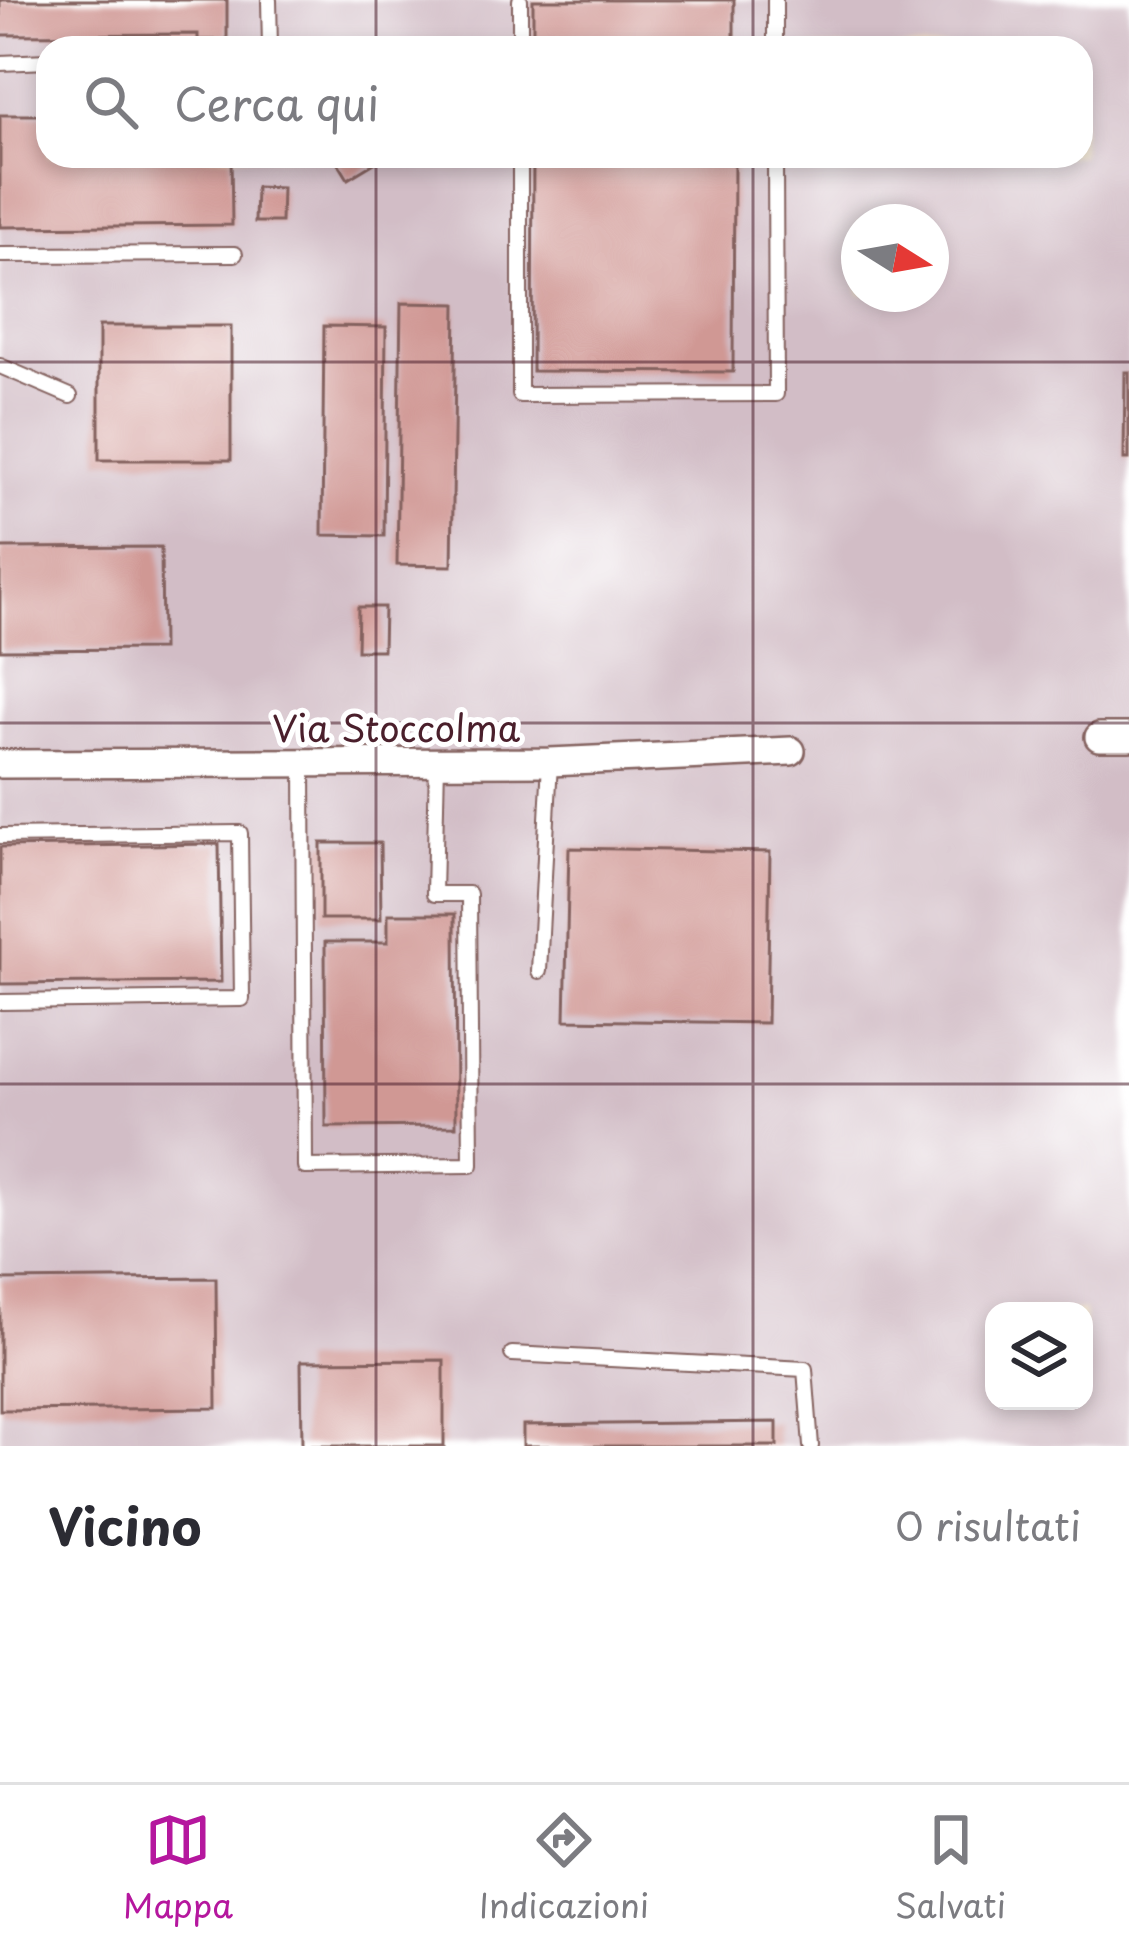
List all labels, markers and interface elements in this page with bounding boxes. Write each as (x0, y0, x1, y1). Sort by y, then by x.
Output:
search box (36, 36, 1093, 168)
text: Cerca qui (174, 68, 379, 136)
icon: search (78, 69, 144, 135)
north arrow (841, 204, 949, 312)
street label: Via Stoccolma (272, 700, 521, 754)
map controls (985, 1302, 1093, 1410)
button: layers (985, 1302, 1093, 1410)
text: Vicino (48, 1486, 201, 1563)
text: 0 risultati (895, 1495, 1081, 1554)
tab: Mappa (123, 1807, 233, 1929)
tab: Indicazioni (479, 1807, 649, 1929)
tab: Salvati (895, 1807, 1006, 1929)

